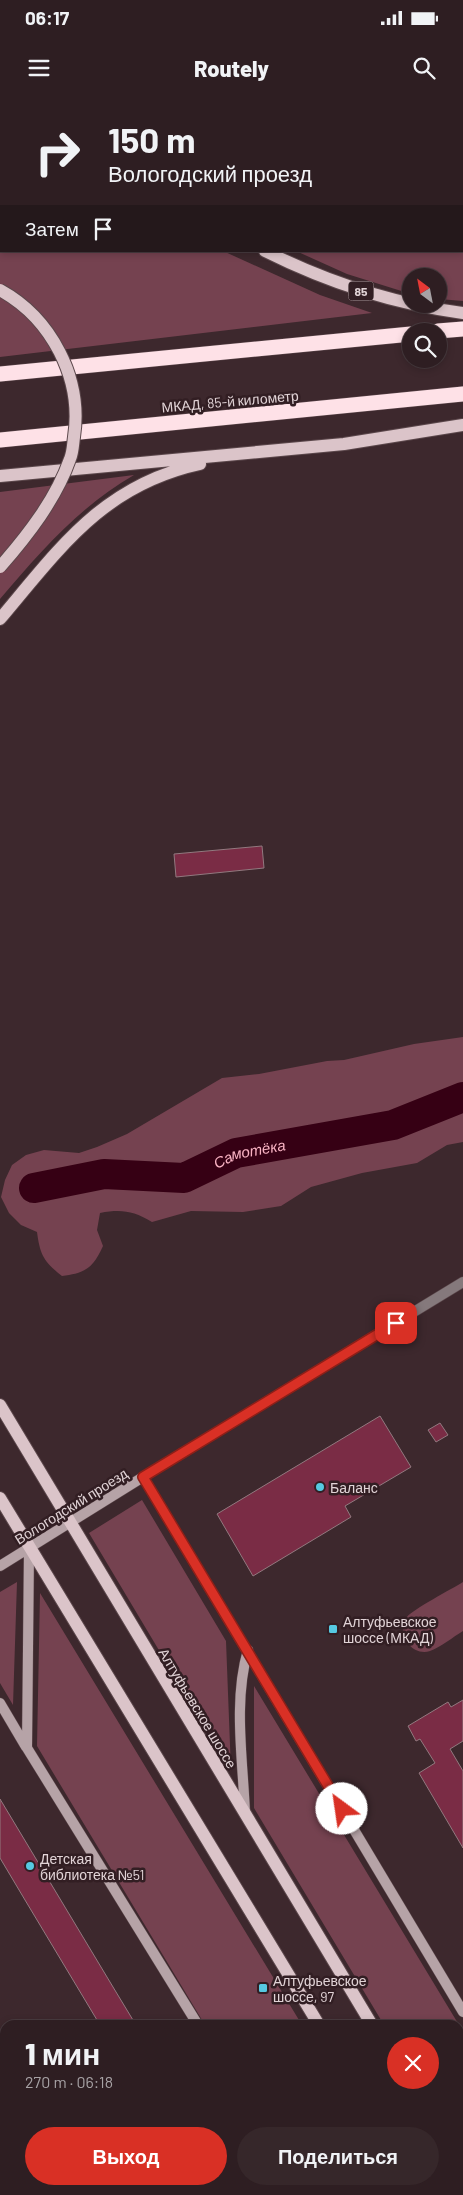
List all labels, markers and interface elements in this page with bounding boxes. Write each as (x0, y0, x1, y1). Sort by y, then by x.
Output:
text: 06:17 (25, 6, 69, 29)
icon: menu (25, 54, 53, 82)
icon: search (410, 54, 438, 82)
text: Routely (194, 55, 269, 81)
text: 150 m (108, 118, 195, 160)
icon: right (25, 120, 90, 185)
text: Вологодский проезд (108, 160, 312, 186)
icon: arrive (89, 215, 117, 243)
text: Затем (25, 217, 79, 240)
north arrow (402, 268, 448, 312)
map controls (402, 268, 447, 368)
road number: 85 (348, 282, 374, 300)
button: search (402, 323, 447, 368)
street label: МКАД, 85-й километр (161, 387, 299, 415)
water label: Самотёка (210, 1135, 287, 1172)
pin (375, 1302, 417, 1344)
icon: arrive (382, 1309, 410, 1337)
street label: Вологодский проезд (11, 1464, 131, 1548)
place label: Баланс (330, 1479, 378, 1496)
marker: Баланс (314, 1481, 326, 1493)
place label: Алтуфьевское шоссе (МКАД) (343, 1613, 437, 1646)
marker: Алтуфьевское шоссе (МКАД) (327, 1623, 339, 1635)
street label: Алтуфьевское шоссе (155, 1645, 241, 1771)
position arrow (315, 1782, 367, 1834)
place label: Детская библиотека №51 (40, 1850, 144, 1883)
marker: Детская библиотека №51 (24, 1860, 36, 1872)
place label: Алтуфьевское шоссе, 97 (273, 1972, 367, 2005)
marker: Алтуфьевское шоссе, 97 (257, 1982, 269, 1994)
text: 1 мин (25, 2035, 100, 2071)
button: close (387, 2037, 439, 2089)
text: 270 m · 06:18 (25, 2072, 113, 2091)
button: Выход (25, 2127, 227, 2185)
button: Поделиться (237, 2127, 439, 2185)

